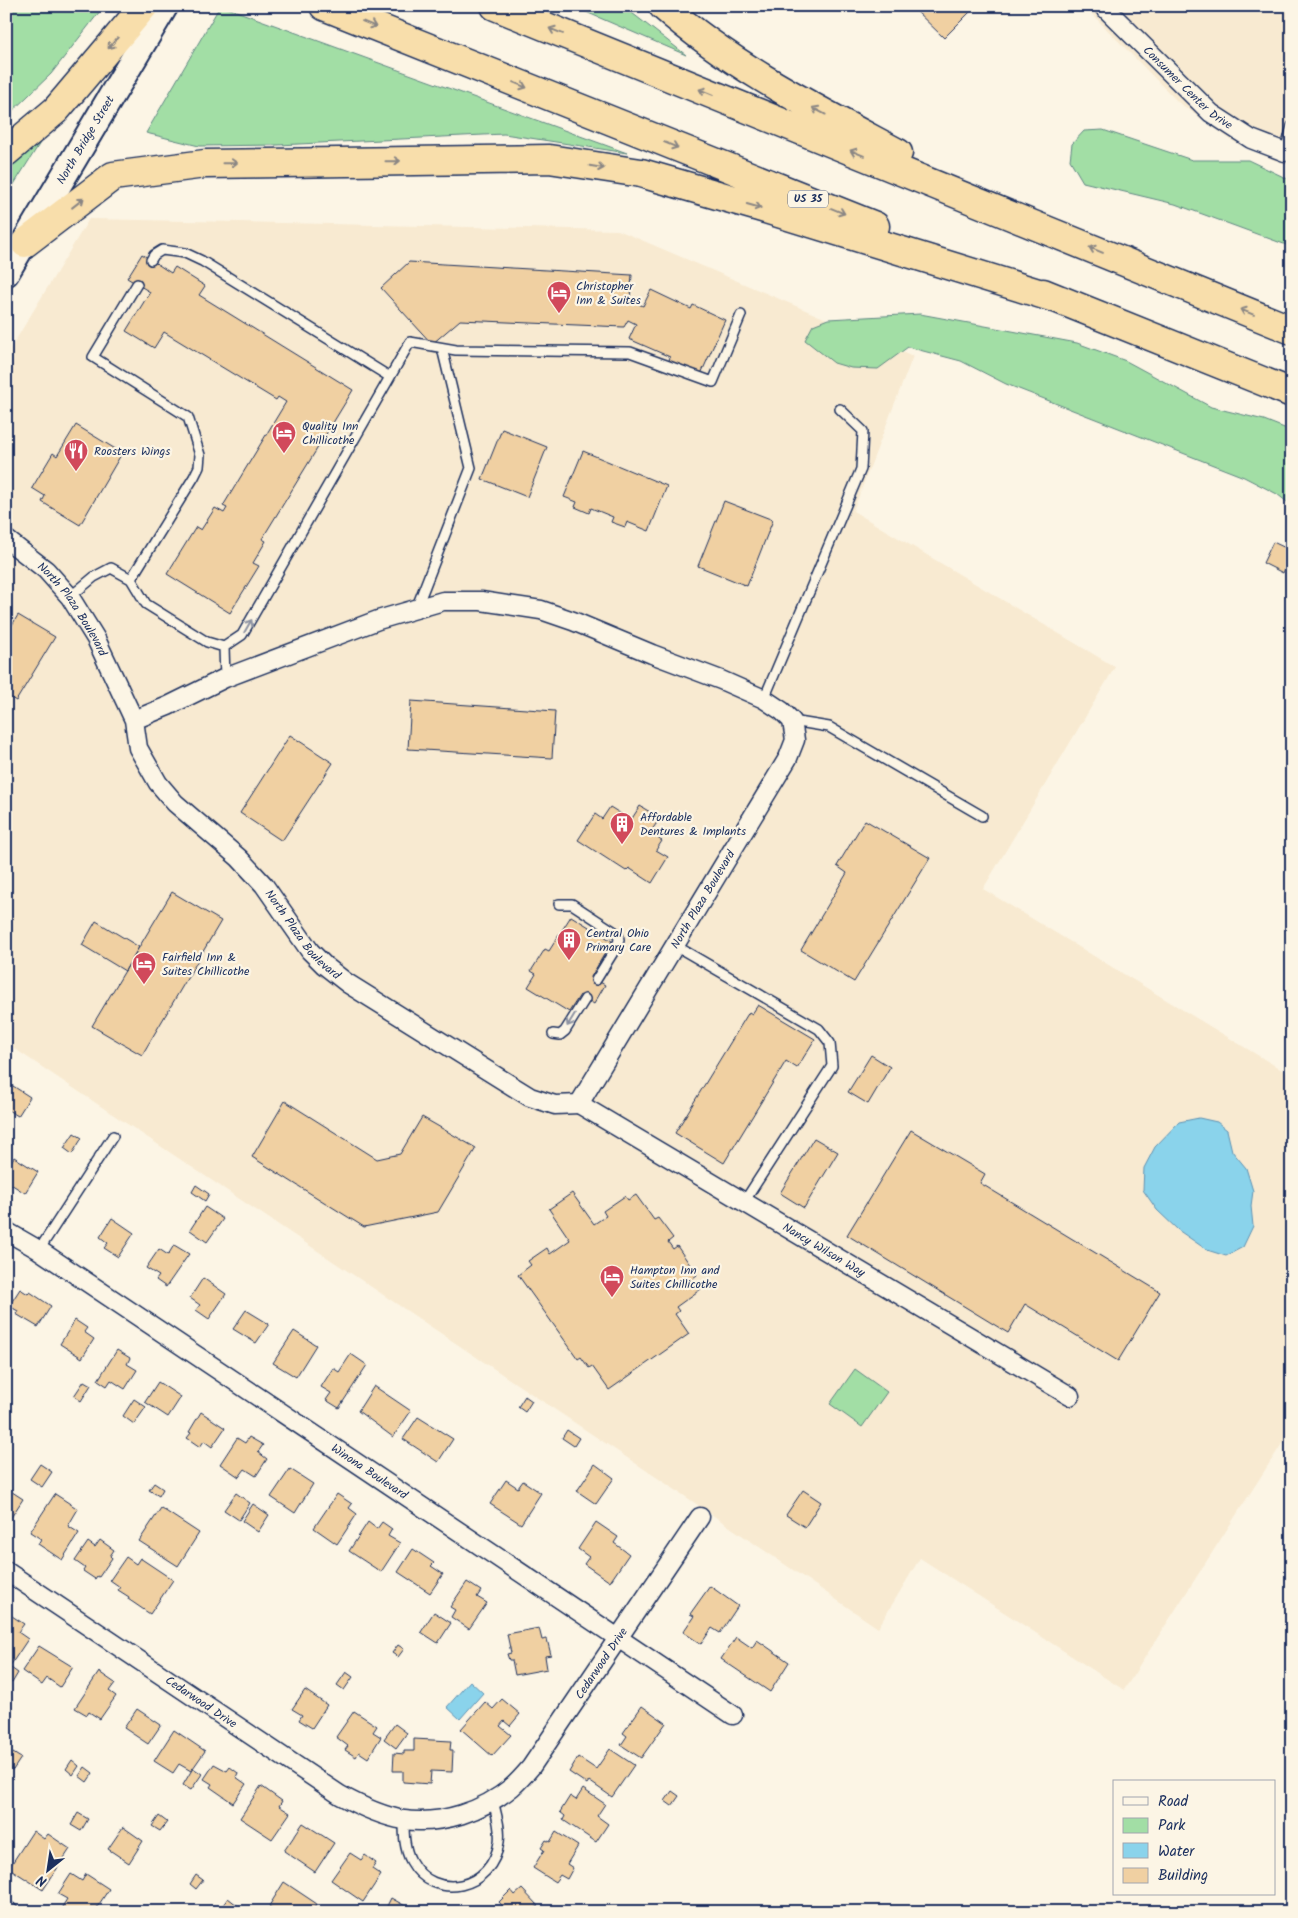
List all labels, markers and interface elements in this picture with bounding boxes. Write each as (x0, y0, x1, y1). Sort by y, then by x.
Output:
one-way arrow (361, 20, 376, 30)
one-way arrow (549, 26, 564, 35)
one-way arrow (107, 37, 118, 50)
street label: Consumer Center Drive (1139, 41, 1237, 135)
one-way arrow (512, 80, 527, 90)
one-way arrow (699, 86, 714, 95)
street label: North Bridge Street (51, 92, 119, 188)
one-way arrow (811, 106, 826, 116)
one-way arrow (663, 140, 678, 150)
one-way arrow (850, 147, 865, 157)
one-way arrow (384, 156, 401, 166)
one-way arrow (222, 158, 238, 168)
one-way arrow (589, 162, 605, 172)
road number: US 35 (788, 190, 828, 208)
one-way arrow (71, 197, 84, 208)
one-way arrow (746, 202, 762, 211)
one-way arrow (830, 207, 845, 217)
one-way arrow (1089, 244, 1104, 254)
place label: Christopher Inn & Suites (576, 277, 641, 310)
hotel icon: Christopher Inn & Suites (546, 280, 572, 314)
one-way arrow (1240, 306, 1255, 316)
place label: Quality Inn Chillicothe (302, 417, 358, 450)
hotel icon: Quality Inn Chillicothe (271, 420, 297, 454)
restaurant icon: Roosters Wings (63, 438, 89, 472)
place label: Roosters Wings (94, 442, 170, 461)
street label: North Plaza Boulevard (33, 557, 113, 660)
one-way arrow (243, 619, 253, 633)
place label: Affordable Dentures & Implants (640, 808, 746, 841)
building icon: Affordable Dentures & Implants (609, 811, 635, 845)
street label: North Plaza Boulevard (665, 846, 740, 952)
street label: North Plaza Boulevard (260, 886, 346, 985)
place label: Central Ohio Primary Care (586, 924, 652, 957)
building icon: Central Ohio Primary Care (556, 927, 582, 961)
place label: Fairfield Inn & Suites Chillicothe (162, 948, 250, 981)
hotel icon: Fairfield Inn & Suites Chillicothe (131, 951, 157, 985)
one-way arrow (566, 1013, 576, 1027)
street label: Nancy Wilson Way (779, 1218, 869, 1282)
place label: Hampton Inn and Suites Chillicothe (630, 1261, 721, 1294)
hotel icon: Hampton Inn and Suites Chillicothe (599, 1264, 625, 1298)
street label: Winona Boulevard (327, 1439, 413, 1505)
street label: Cedarwood Drive (570, 1623, 633, 1703)
street label: Cedarwood Drive (161, 1671, 241, 1733)
legend (1113, 1780, 1276, 1896)
text: Road (1158, 1790, 1189, 1814)
text: Park (1158, 1814, 1186, 1838)
text: Water (1158, 1840, 1195, 1864)
north arrow (22, 1846, 72, 1896)
text: Building (1158, 1864, 1208, 1888)
text: N (33, 1869, 51, 1892)

